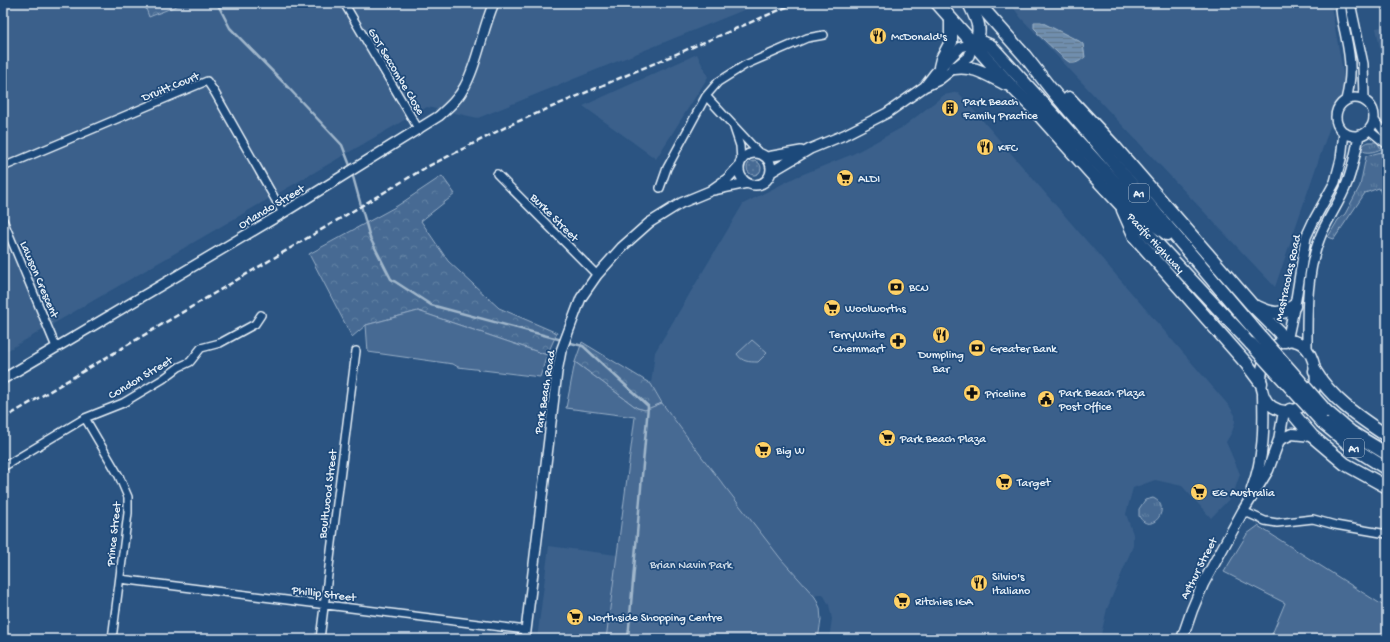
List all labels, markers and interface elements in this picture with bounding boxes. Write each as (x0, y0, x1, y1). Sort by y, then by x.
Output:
street label: GDT Seccombe Close (364, 26, 427, 119)
restaurant icon: McDonald's (868, 26, 888, 46)
place label: McDonald's (891, 31, 948, 45)
street label: Druitt Court (139, 70, 202, 106)
place label: Park Beach Family Practice (962, 96, 1039, 124)
building icon: Park Beach Family Practice (940, 98, 960, 118)
restaurant icon: KFC (975, 137, 995, 157)
place label: KFC (998, 142, 1019, 156)
supermarket icon: ALDI (835, 168, 855, 188)
place label: ALDI (858, 173, 880, 187)
street label: Orlando Street (236, 182, 309, 233)
road number: A1 (1129, 184, 1149, 202)
street label: Burke Street (526, 191, 581, 246)
street label: Pacific Highway (1122, 210, 1187, 277)
street label: Mastracolas Road (1273, 233, 1305, 323)
street label: Lawson Crescent (16, 239, 61, 321)
bank icon: BCU (886, 277, 906, 297)
place label: BCU (908, 282, 929, 296)
supermarket icon: Woolworths (822, 298, 842, 318)
place label: Woolworths (845, 303, 906, 317)
restaurant icon: Dumpling Bar (931, 325, 951, 345)
place label: TerryWhite Chemmart (828, 329, 886, 357)
pharmacy icon: TerryWhite Chemmart (888, 331, 908, 351)
bank icon: Greater Bank (967, 338, 987, 358)
place label: Greater Bank (990, 343, 1058, 357)
street label: Park Beach Road (532, 349, 560, 436)
place label: Dumpling Bar (917, 349, 964, 377)
street label: Condon Street (106, 354, 177, 403)
pharmacy icon: Priceline (962, 383, 982, 403)
place label: Park Beach Plaza Post Office (1058, 387, 1145, 415)
place label: Priceline (984, 388, 1027, 402)
public building icon: Park Beach Plaza Post Office (1036, 389, 1056, 409)
supermarket icon: Park Beach Plaza (877, 428, 897, 448)
place label: Park Beach Plaza (899, 433, 986, 447)
road number: A1 (1344, 439, 1364, 457)
supermarket icon: Big W (753, 440, 773, 460)
place label: Big W (775, 445, 805, 459)
street label: Boultwood Street (316, 448, 341, 540)
supermarket icon: Target (994, 472, 1014, 492)
place label: Target (1016, 477, 1052, 491)
supermarket icon: EG Australia (1189, 482, 1209, 502)
place label: EG Australia (1212, 487, 1275, 501)
street label: Prince Street (105, 500, 125, 568)
street label: Arthur Street (1178, 535, 1222, 602)
park label: Brian Navin Park (649, 559, 734, 573)
place label: Silvio's Italiano (992, 571, 1030, 599)
restaurant icon: Silvio's Italiano (969, 573, 989, 593)
street label: Phillip Street (290, 584, 358, 606)
supermarket icon: Ritchies IGA (892, 591, 912, 611)
place label: Ritchies IGA (915, 596, 974, 610)
supermarket icon: Northside Shopping Centre (565, 607, 585, 627)
place label: Northside Shopping Centre (588, 612, 723, 626)

